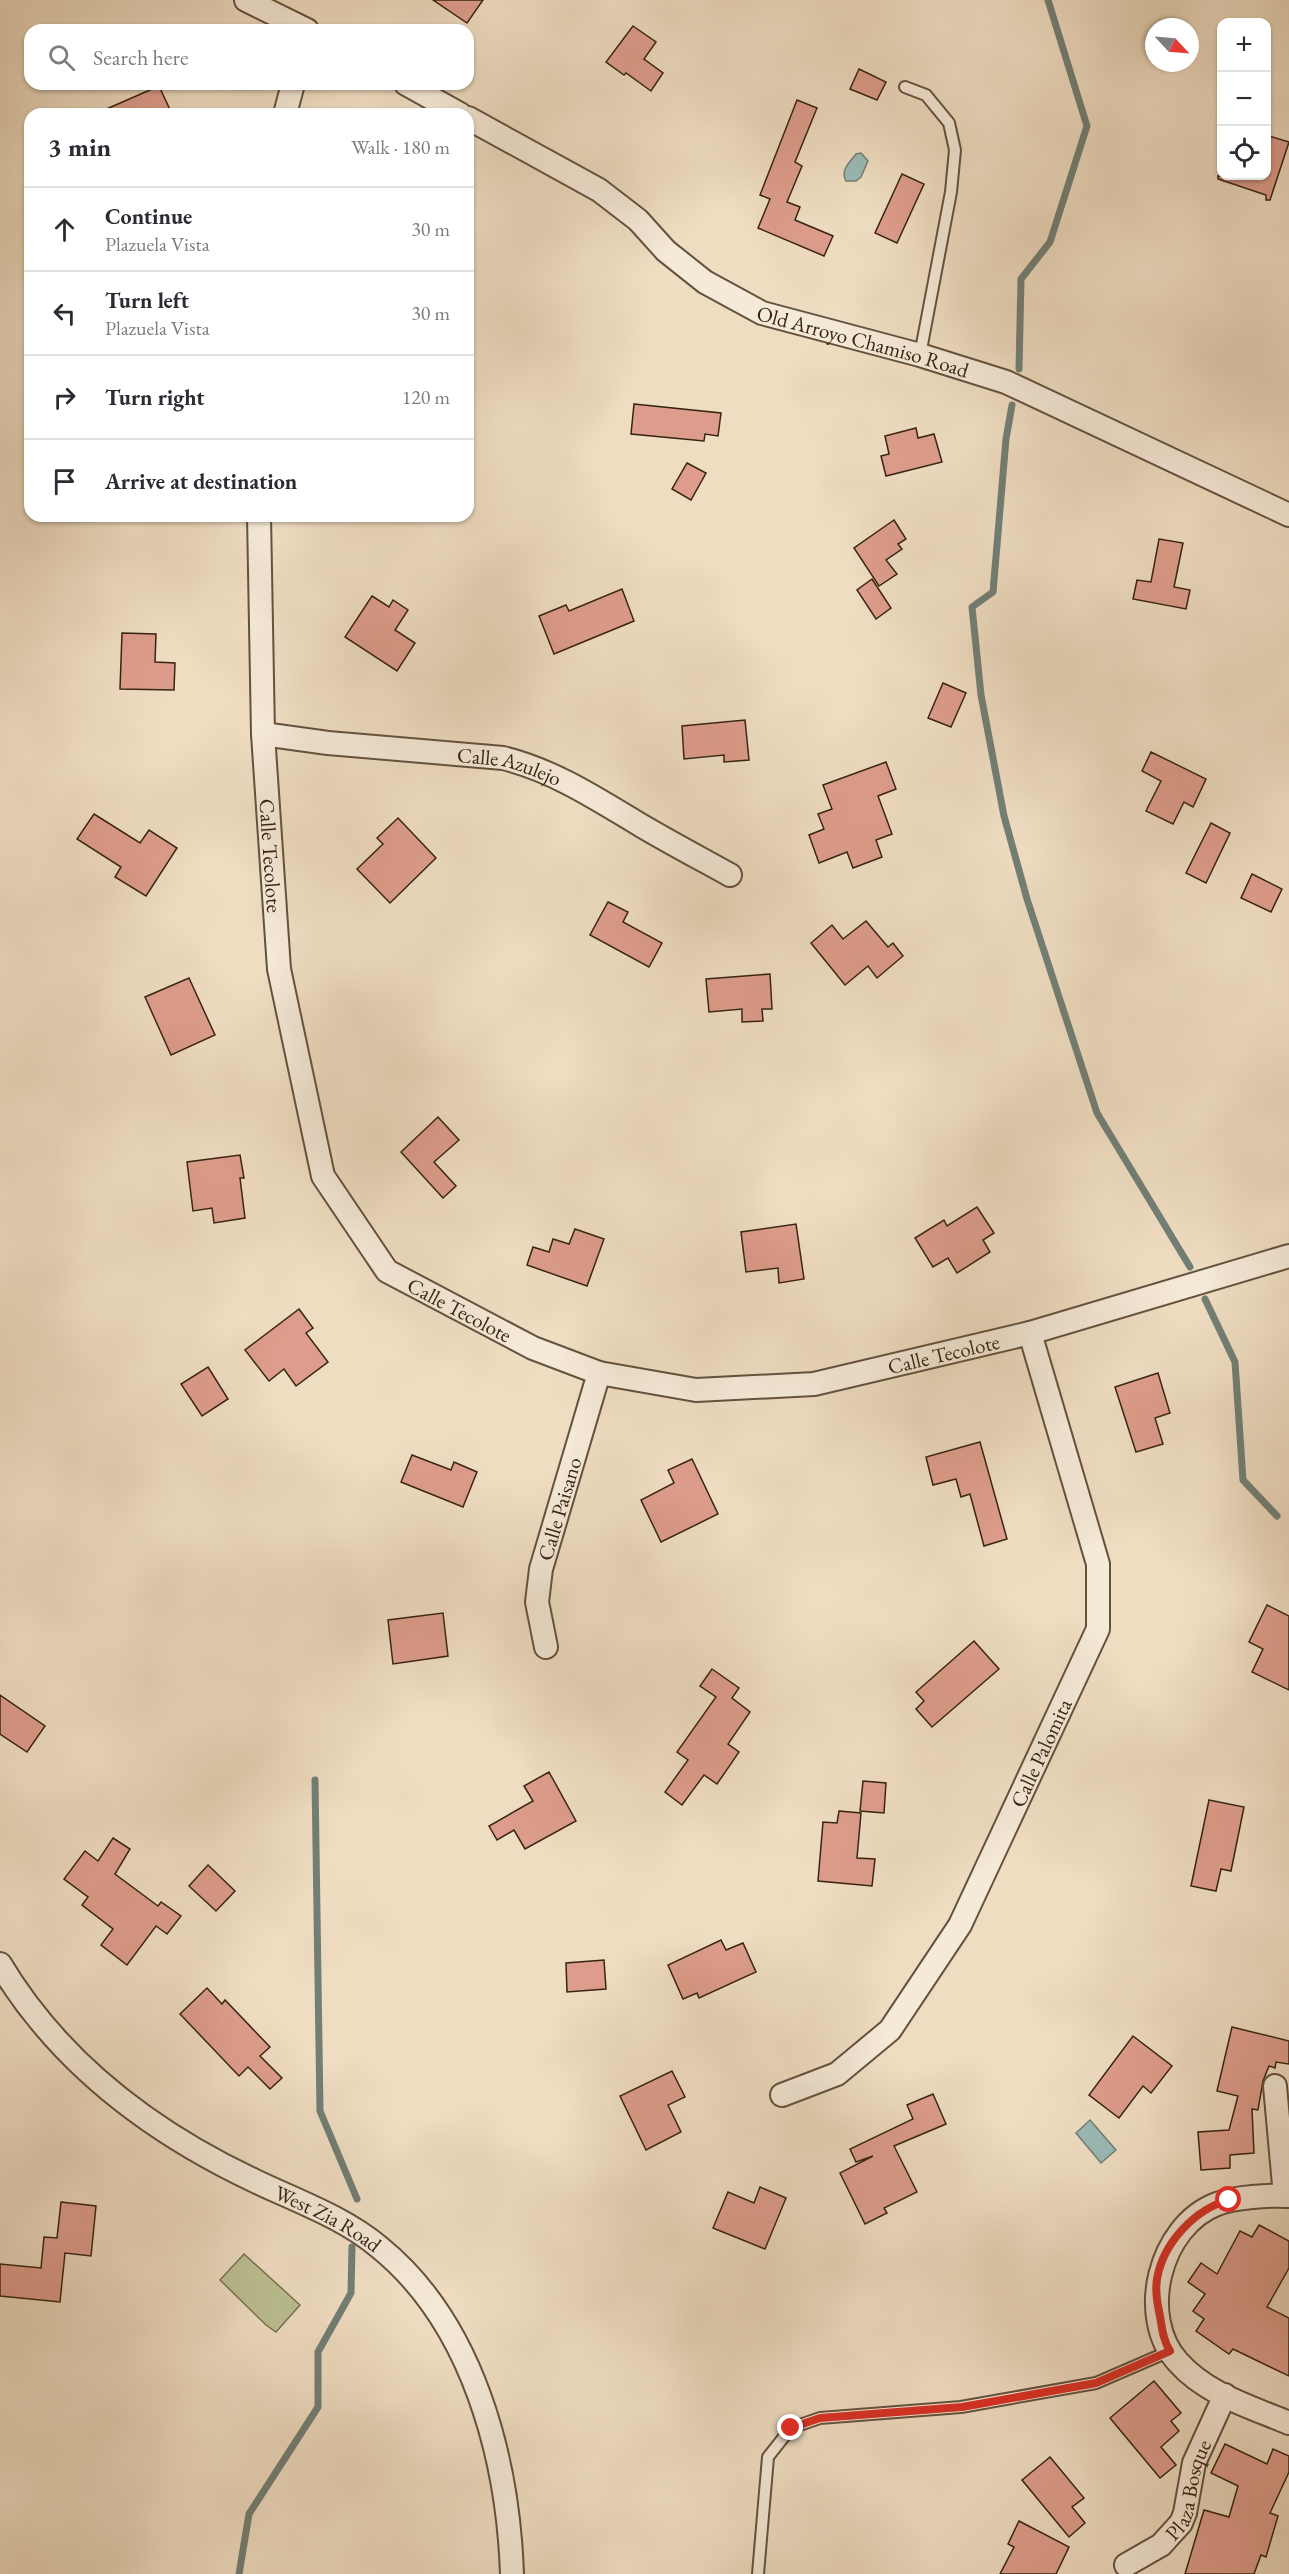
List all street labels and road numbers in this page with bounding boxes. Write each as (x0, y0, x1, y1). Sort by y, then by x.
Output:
street label: Old Arroyo Chamiso Road (754, 299, 973, 383)
street label: Calle Azulejo (456, 741, 566, 792)
street label: Calle Tecolote (254, 798, 289, 914)
street label: Calle Tecolote (403, 1271, 517, 1348)
street label: Calle Tecolote (885, 1327, 1002, 1380)
street label: Calle Paisano (531, 1454, 587, 1564)
street label: Calle Palomita (1003, 1694, 1077, 1811)
street label: West Zia Road (271, 2178, 388, 2258)
street label: Plaza Bosque (1159, 2435, 1217, 2546)

